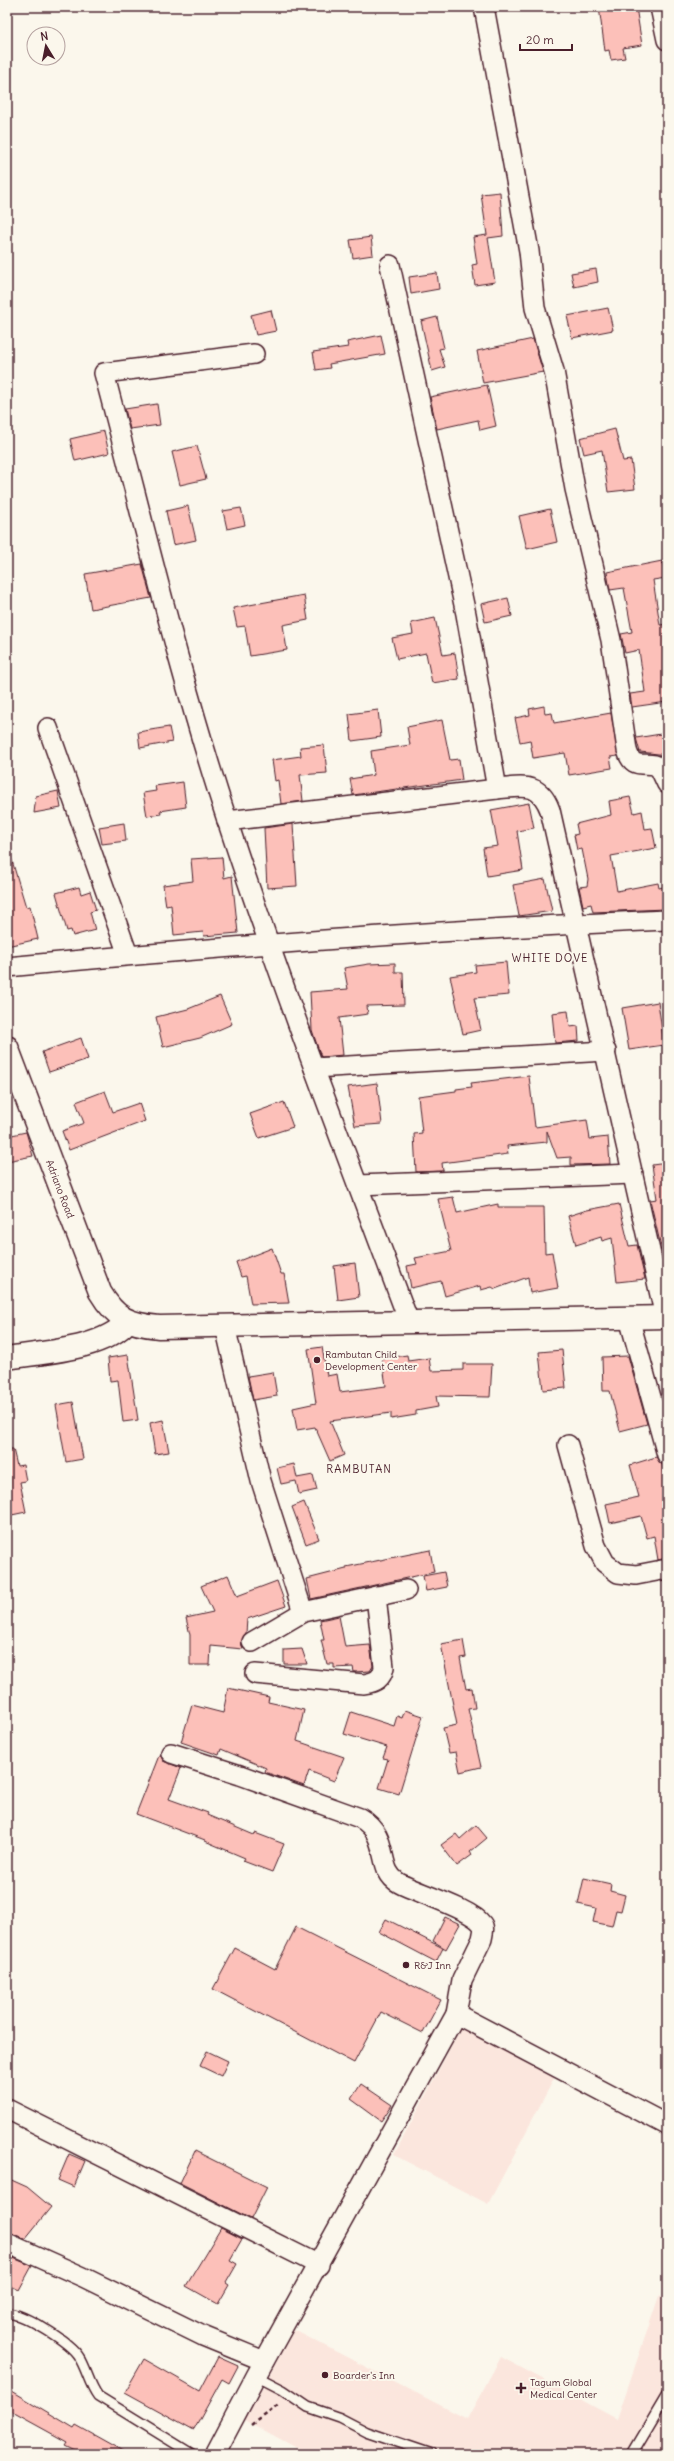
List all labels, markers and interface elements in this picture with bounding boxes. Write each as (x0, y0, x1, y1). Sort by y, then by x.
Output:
north arrow (26, 26, 66, 66)
scale bar (520, 26, 572, 52)
text: N (39, 29, 49, 44)
text: 20 m (526, 32, 554, 47)
district label: WHITE DOVE (511, 951, 589, 965)
street label: Adriano Road (43, 1158, 77, 1220)
place label: Rambutan Child Development Center (325, 1348, 417, 1373)
marker: Rambutan Child Development Center (312, 1355, 322, 1365)
district label: RAMBUTAN (326, 1462, 392, 1476)
place label: R&J Inn (414, 1959, 451, 1972)
marker: R&J Inn (401, 1960, 411, 1970)
place label: Boarder's Inn (333, 2369, 395, 2382)
marker: Boarder's Inn (320, 2370, 330, 2380)
place label: Tagum Global Medical Center (530, 2376, 597, 2401)
marker: Tagum Global Medical Center (515, 2382, 527, 2394)

